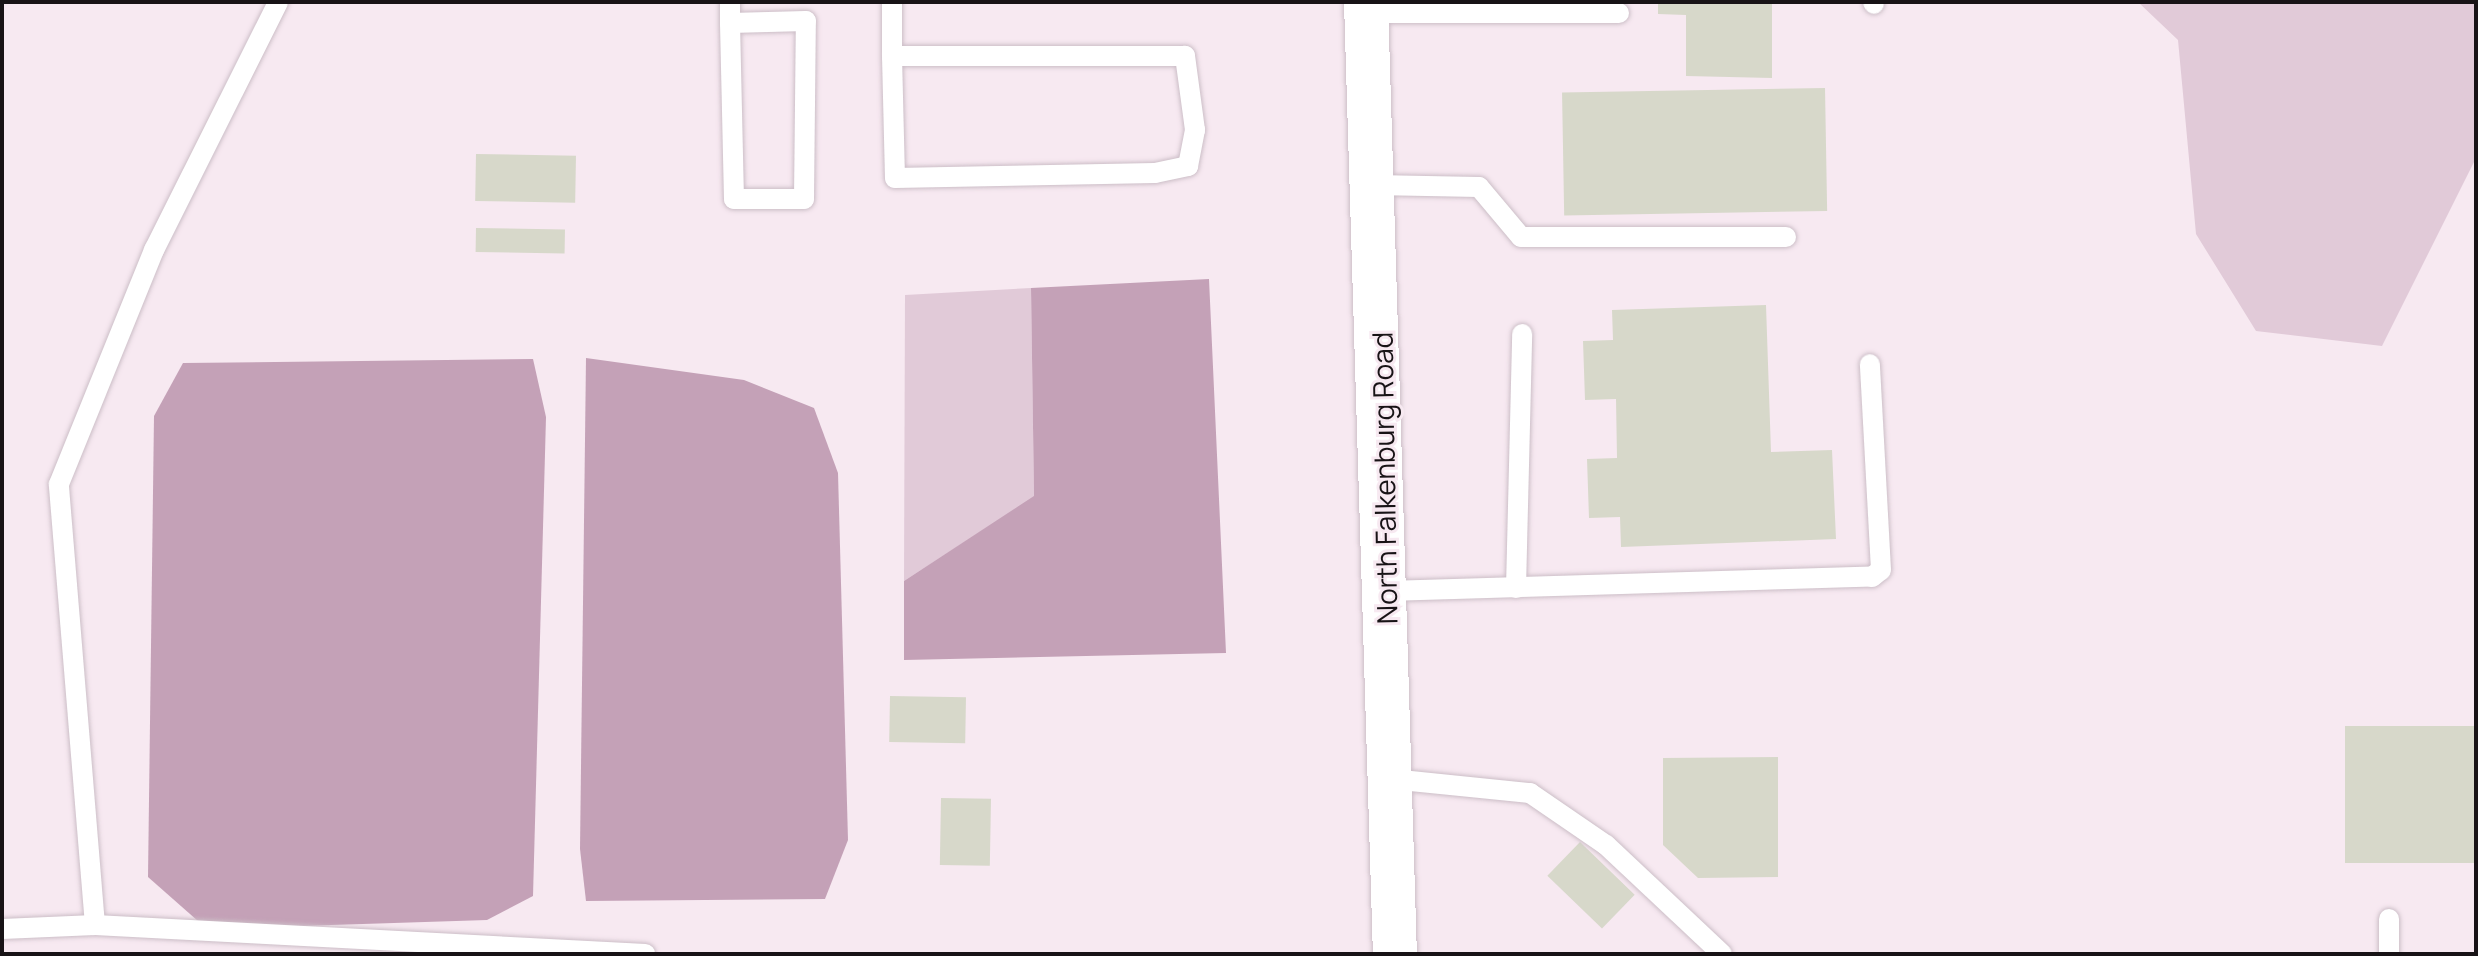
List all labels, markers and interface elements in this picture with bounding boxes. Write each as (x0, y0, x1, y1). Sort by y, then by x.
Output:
street label: North Falkenburg Road (1365, 332, 1403, 624)

